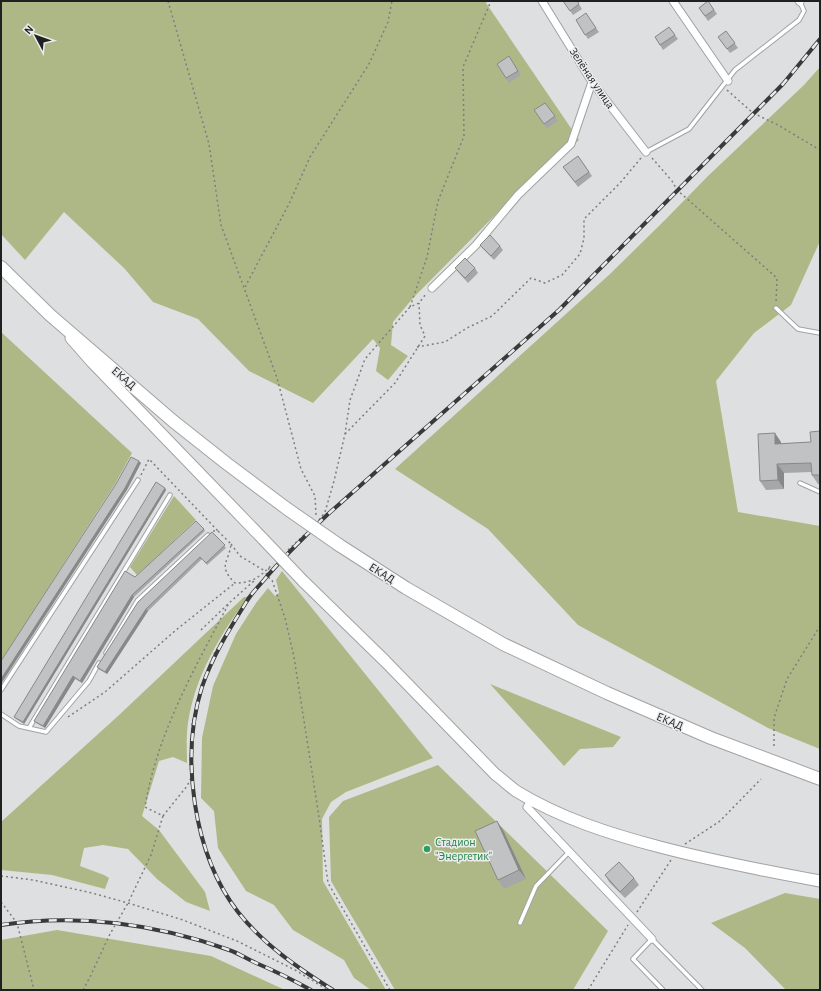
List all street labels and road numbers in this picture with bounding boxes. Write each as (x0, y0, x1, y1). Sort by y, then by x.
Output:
street label: Зелёная улица (566, 45, 617, 112)
street label: ЕКАД (109, 364, 139, 392)
street label: ЕКАД (367, 560, 397, 586)
street label: ЕКАД (655, 710, 685, 732)

